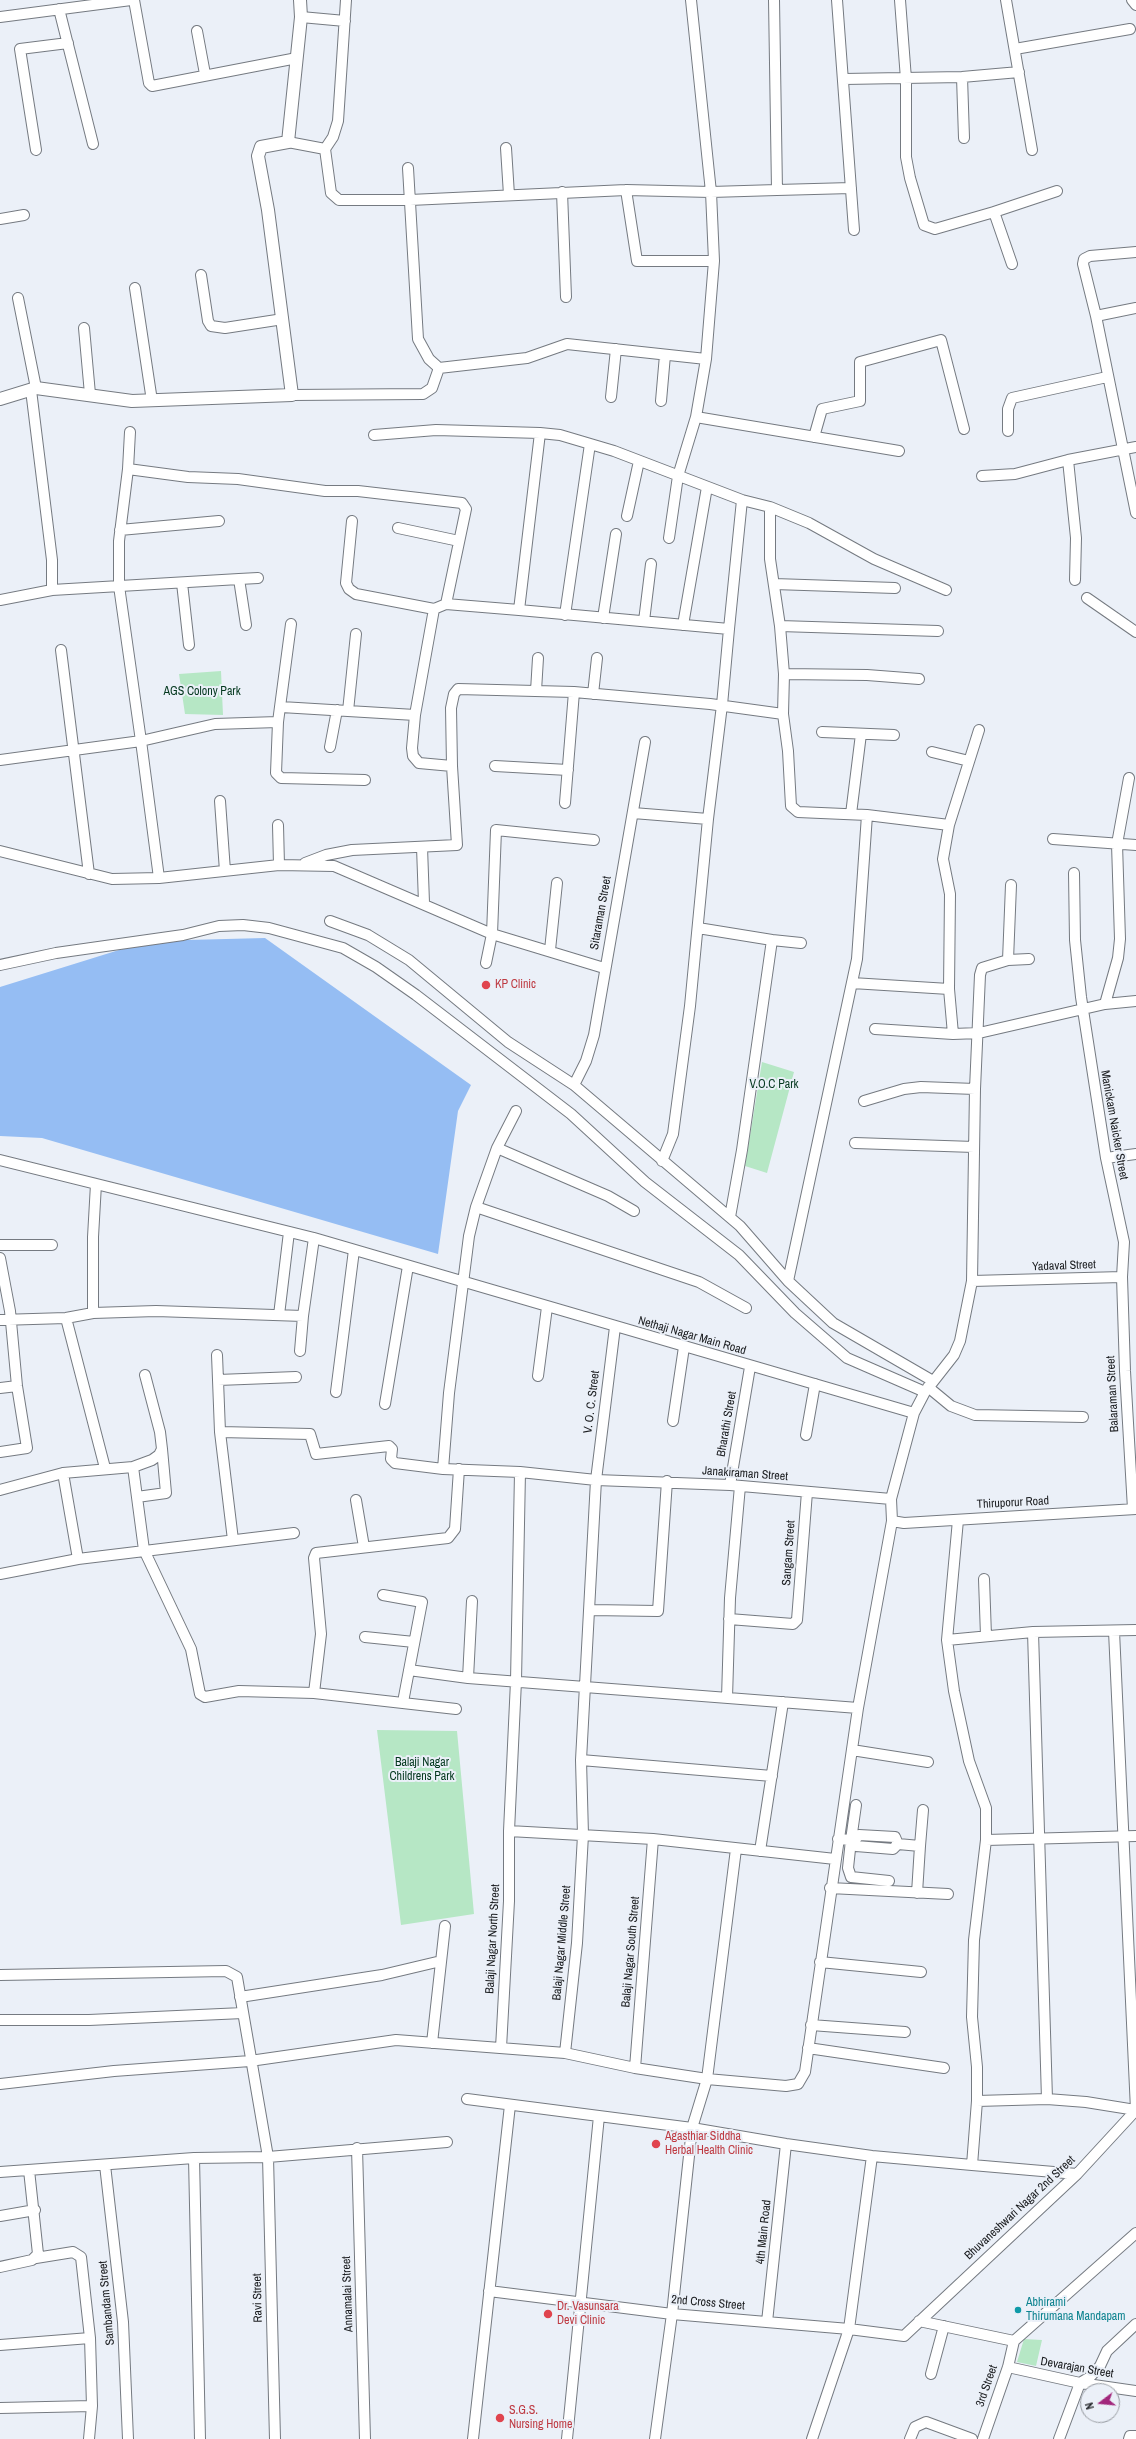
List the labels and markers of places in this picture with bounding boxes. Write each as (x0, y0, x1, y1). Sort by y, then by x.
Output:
place label: KP Clinic (495, 978, 536, 992)
marker: KP Clinic (480, 979, 492, 991)
place label: Agasthiar Siddha Herbal Health Clinic (665, 2130, 753, 2158)
marker: Agasthiar Siddha Herbal Health Clinic (650, 2138, 662, 2150)
place label: Abhirami Thirumana Mandapam (1026, 2296, 1126, 2324)
place label: Dr. Vasunsara Devi Clinic (557, 2300, 619, 2328)
marker: Abhirami Thirumana Mandapam (1013, 2305, 1023, 2315)
marker: Dr. Vasunsara Devi Clinic (542, 2308, 554, 2320)
place label: S.G.S. Nursing Home (509, 2404, 572, 2432)
marker: S.G.S. Nursing Home (494, 2412, 506, 2424)

